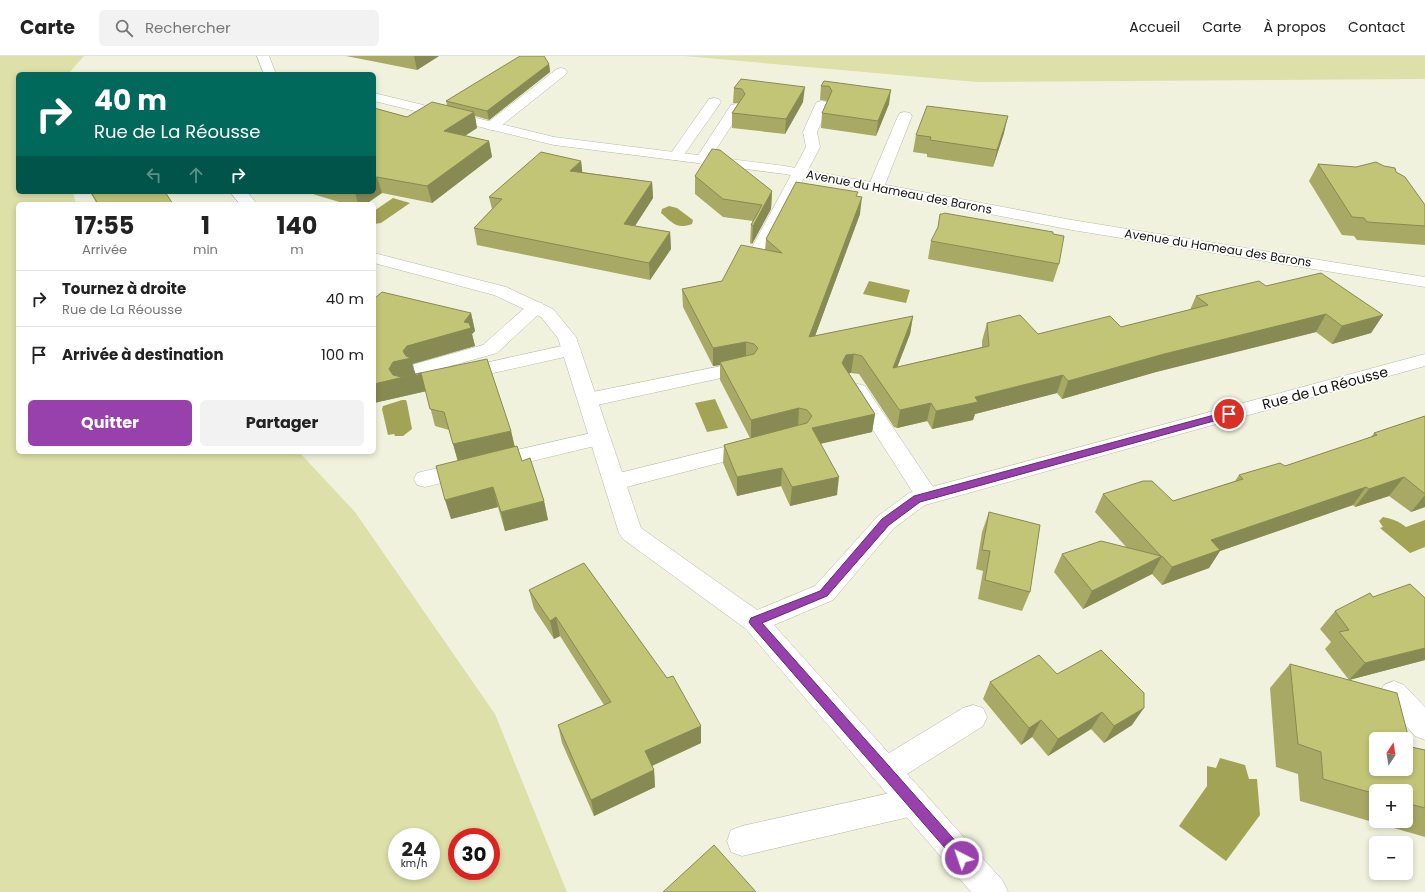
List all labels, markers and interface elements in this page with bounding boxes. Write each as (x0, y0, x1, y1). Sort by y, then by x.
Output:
search box (99, 10, 379, 46)
text: Carte (20, 14, 75, 41)
icon: search (113, 17, 135, 39)
text: Rechercher (145, 17, 231, 38)
text: Accueil (1129, 17, 1180, 37)
text: Carte (1202, 17, 1242, 37)
text: À propos (1264, 17, 1326, 37)
text: Contact (1348, 17, 1405, 37)
text: 40 m (94, 81, 167, 120)
icon: right (28, 88, 80, 140)
text: Rue de La Réousse (94, 119, 260, 144)
icon: left (143, 164, 165, 186)
icon: ahead (185, 164, 207, 186)
icon: right (227, 164, 249, 186)
street label: Avenue du Hameau des Barons (805, 165, 994, 218)
text: 17:55 (75, 209, 134, 242)
text: 1 (201, 209, 210, 242)
text: 140 (277, 209, 317, 242)
street label: Avenue du Hameau des Barons (1123, 224, 1313, 271)
text: Arrivée (82, 240, 127, 259)
text: min (193, 240, 218, 259)
text: m (290, 240, 304, 259)
text: Tournez à droite (62, 278, 186, 299)
icon: right (28, 288, 50, 310)
text: 40 m (326, 288, 364, 309)
text: Rue de La Réousse (62, 300, 182, 319)
icon: arrive (28, 344, 50, 366)
text: Arrivée à destination (62, 344, 224, 365)
text: 100 m (321, 344, 364, 365)
street label: Rue de La Réousse (1260, 362, 1390, 414)
pin (1212, 397, 1246, 431)
button: Quitter (28, 400, 192, 446)
button: Partager (200, 400, 364, 446)
icon: arrive (1218, 403, 1240, 425)
north arrow (1369, 732, 1413, 776)
map controls (1369, 732, 1413, 880)
button: + (1369, 784, 1413, 828)
speed limit sign: 30 (448, 828, 500, 880)
text: 24 (402, 835, 426, 863)
button: − (1369, 836, 1413, 880)
position arrow (941, 837, 983, 879)
text: km/h (401, 856, 427, 871)

